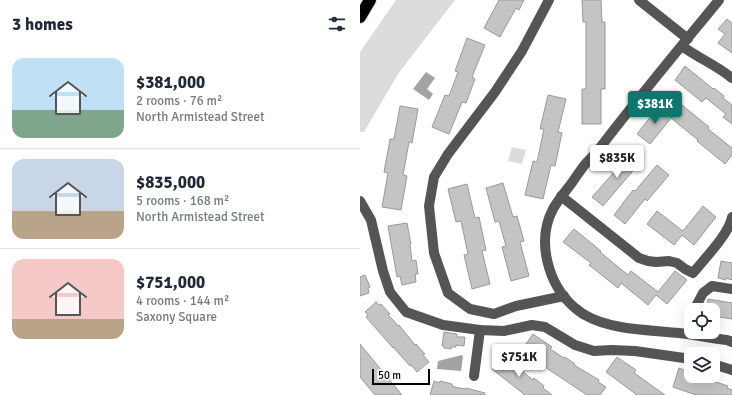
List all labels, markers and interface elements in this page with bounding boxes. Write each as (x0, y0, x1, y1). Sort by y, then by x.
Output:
icon: filters (326, 13, 348, 35)
text: 3 homes (12, 14, 73, 35)
text: $381,000 (136, 72, 205, 93)
icon: home (44, 74, 92, 122)
pin: $381K (627, 91, 683, 125)
text: 2 rooms · 76 m² (136, 93, 222, 109)
text: $381K (637, 96, 673, 112)
text: North Armistead Street (136, 109, 265, 125)
pin: $835K (589, 145, 645, 179)
text: $835K (599, 150, 635, 166)
text: $835,000 (136, 172, 205, 193)
icon: home (44, 175, 92, 223)
text: 5 rooms · 168 m² (136, 193, 229, 209)
text: North Armistead Street (136, 209, 265, 225)
text: $751,000 (136, 272, 205, 293)
icon: home (44, 275, 92, 323)
text: 4 rooms · 144 m² (136, 293, 229, 309)
map controls (684, 303, 720, 383)
button: locate (684, 303, 720, 339)
text: Saxony Square (136, 309, 217, 325)
pin: $751K (491, 344, 547, 378)
button: layers (684, 347, 720, 383)
text: $751K (501, 349, 537, 365)
scale bar (372, 367, 430, 386)
text: 50 m (378, 369, 401, 382)

